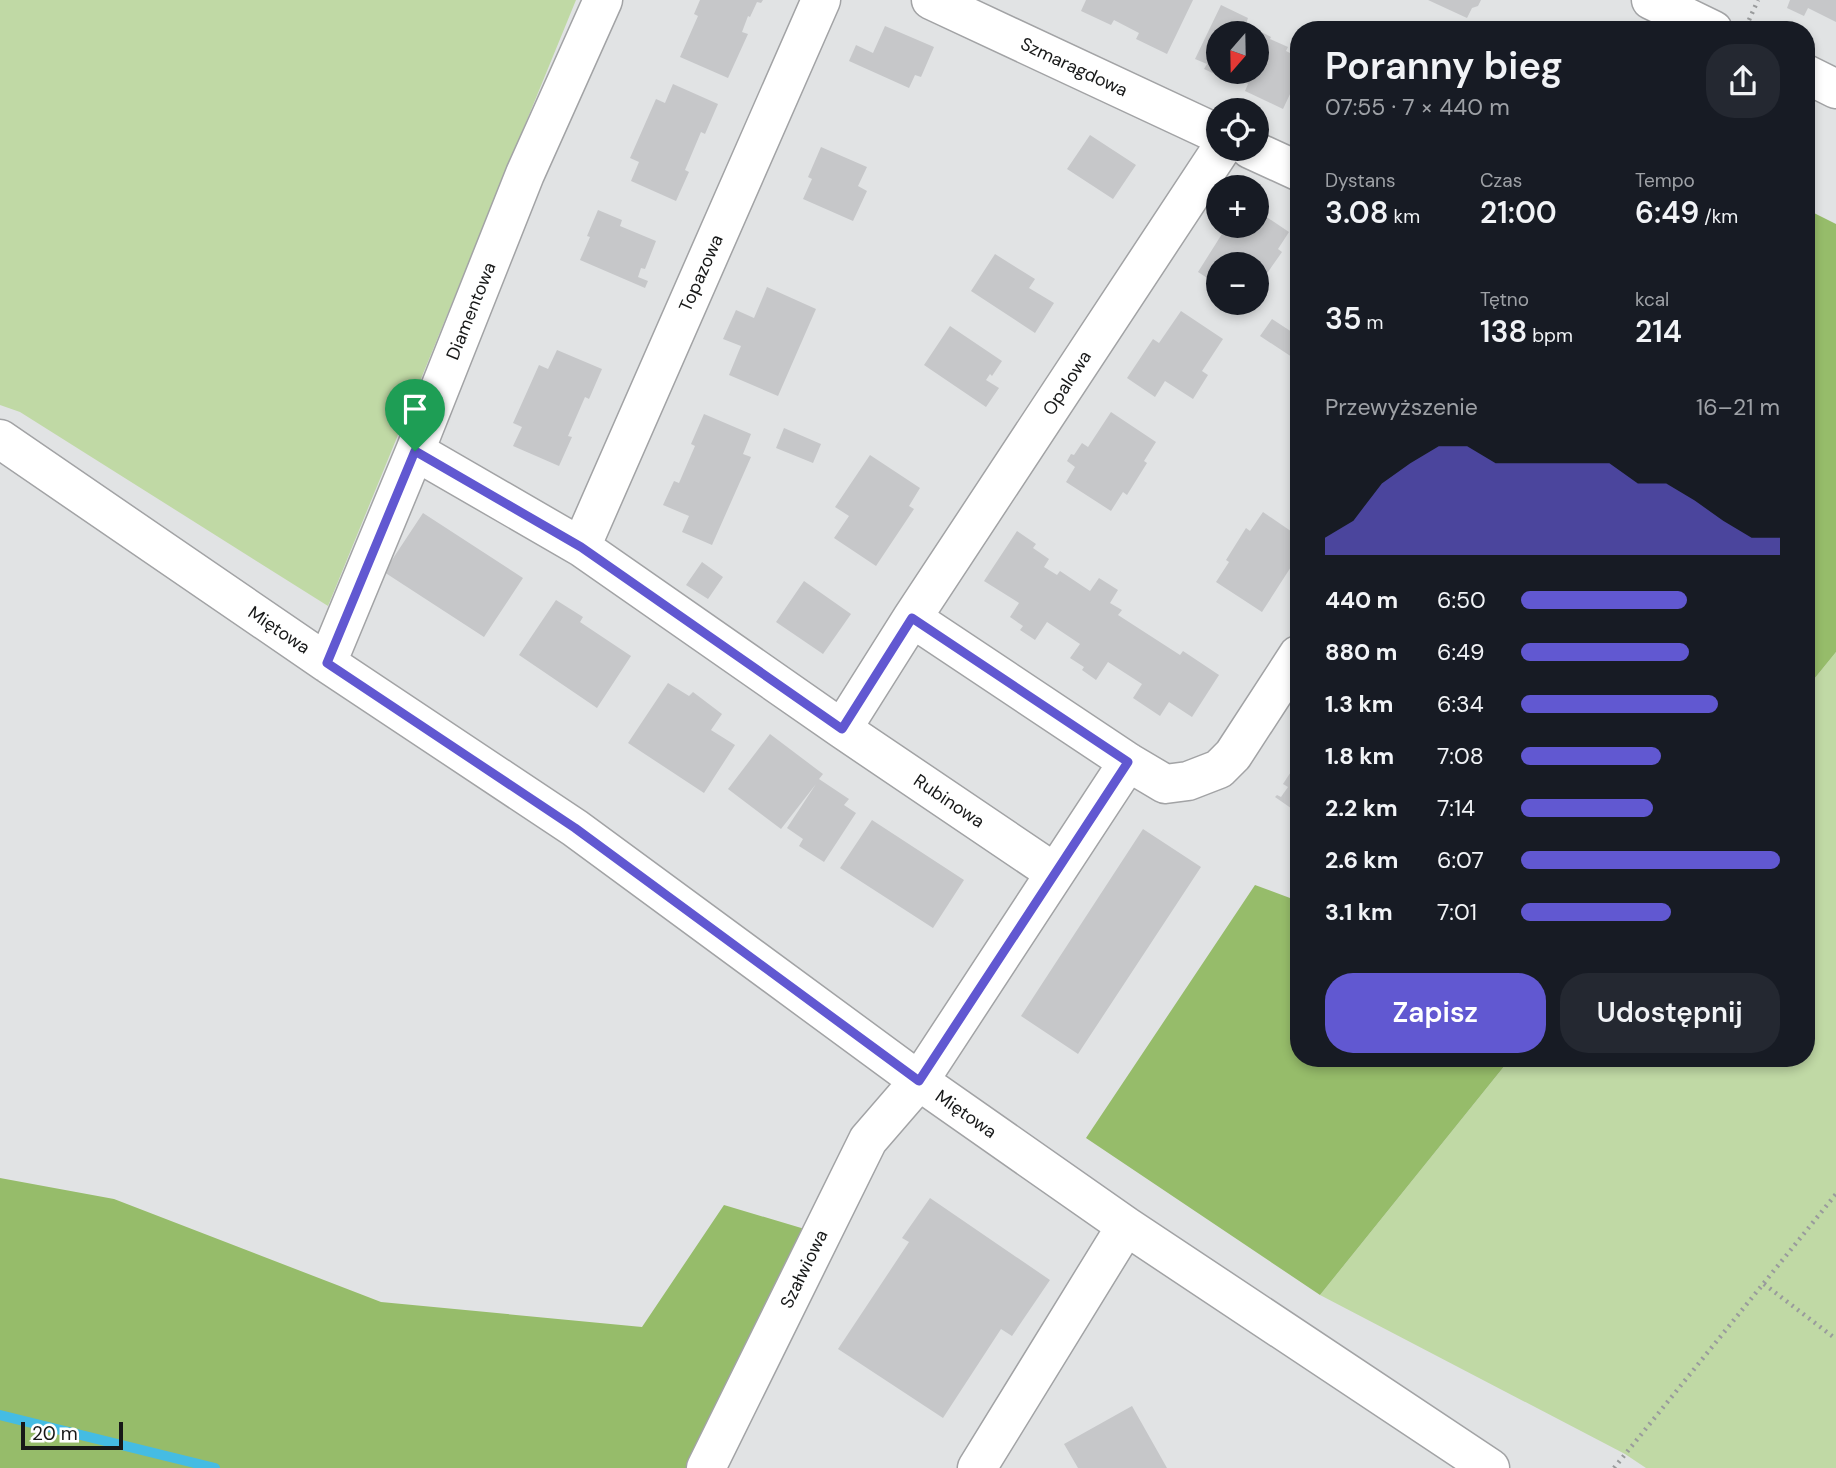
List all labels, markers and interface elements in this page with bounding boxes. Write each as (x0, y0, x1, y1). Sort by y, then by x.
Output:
north arrow (1206, 21, 1269, 84)
map controls (1206, 21, 1269, 315)
street label: Szmaragdowa (1017, 32, 1131, 102)
text: Poranny bieg (1325, 41, 1563, 91)
button: share (1706, 44, 1780, 118)
text: 07:55 · 7 × 440 m (1325, 92, 1510, 122)
button: locate (1206, 98, 1269, 161)
text: Dystans (1325, 168, 1395, 193)
text: Czas (1480, 168, 1522, 193)
text: Tempo (1635, 168, 1695, 193)
button: + (1206, 175, 1269, 238)
text: 3.08 (1325, 193, 1389, 232)
text: 21:00 (1480, 193, 1557, 232)
text: 6:49 (1635, 193, 1699, 232)
text: km (1389, 204, 1420, 229)
text: /km (1699, 204, 1738, 229)
street label: Topazowa (673, 231, 729, 315)
button: − (1206, 252, 1269, 315)
street label: Diamentowa (440, 259, 502, 363)
text: Tętno (1480, 287, 1529, 312)
text: kcal (1635, 287, 1669, 312)
text: 35 (1325, 299, 1362, 338)
text: m (1362, 310, 1384, 335)
text: 138 (1480, 312, 1527, 351)
text: 214 (1635, 312, 1682, 351)
text: bpm (1527, 323, 1573, 348)
street label: Opalowa (1037, 346, 1097, 420)
pin (385, 379, 445, 451)
icon: arrive (396, 390, 434, 428)
text: Przewyższenie (1325, 392, 1478, 422)
text: 16–21 m (1696, 392, 1780, 422)
text: 440 m (1325, 585, 1398, 615)
text: 6:50 (1437, 585, 1486, 615)
street label: Miętowa (243, 601, 315, 659)
text: 880 m (1325, 637, 1397, 667)
text: 6:49 (1437, 637, 1485, 667)
text: 1.3 km (1325, 689, 1393, 719)
text: 6:34 (1437, 689, 1484, 719)
text: 1.8 km (1325, 741, 1394, 771)
text: 7:08 (1437, 741, 1484, 771)
street label: Rubinowa (909, 769, 989, 833)
text: 2.2 km (1325, 793, 1398, 823)
text: 7:14 (1437, 793, 1475, 823)
text: 2.6 km (1325, 845, 1398, 875)
text: 6:07 (1437, 845, 1484, 875)
text: 3.1 km (1325, 897, 1393, 927)
text: 7:01 (1437, 897, 1477, 927)
button: Zapisz (1325, 973, 1546, 1053)
button: Udostępnij (1560, 973, 1780, 1053)
street label: Miętowa (931, 1084, 1001, 1144)
street label: Szałwiowa (775, 1226, 833, 1312)
scale bar (21, 1419, 122, 1451)
text: 20 m (32, 1421, 78, 1446)

